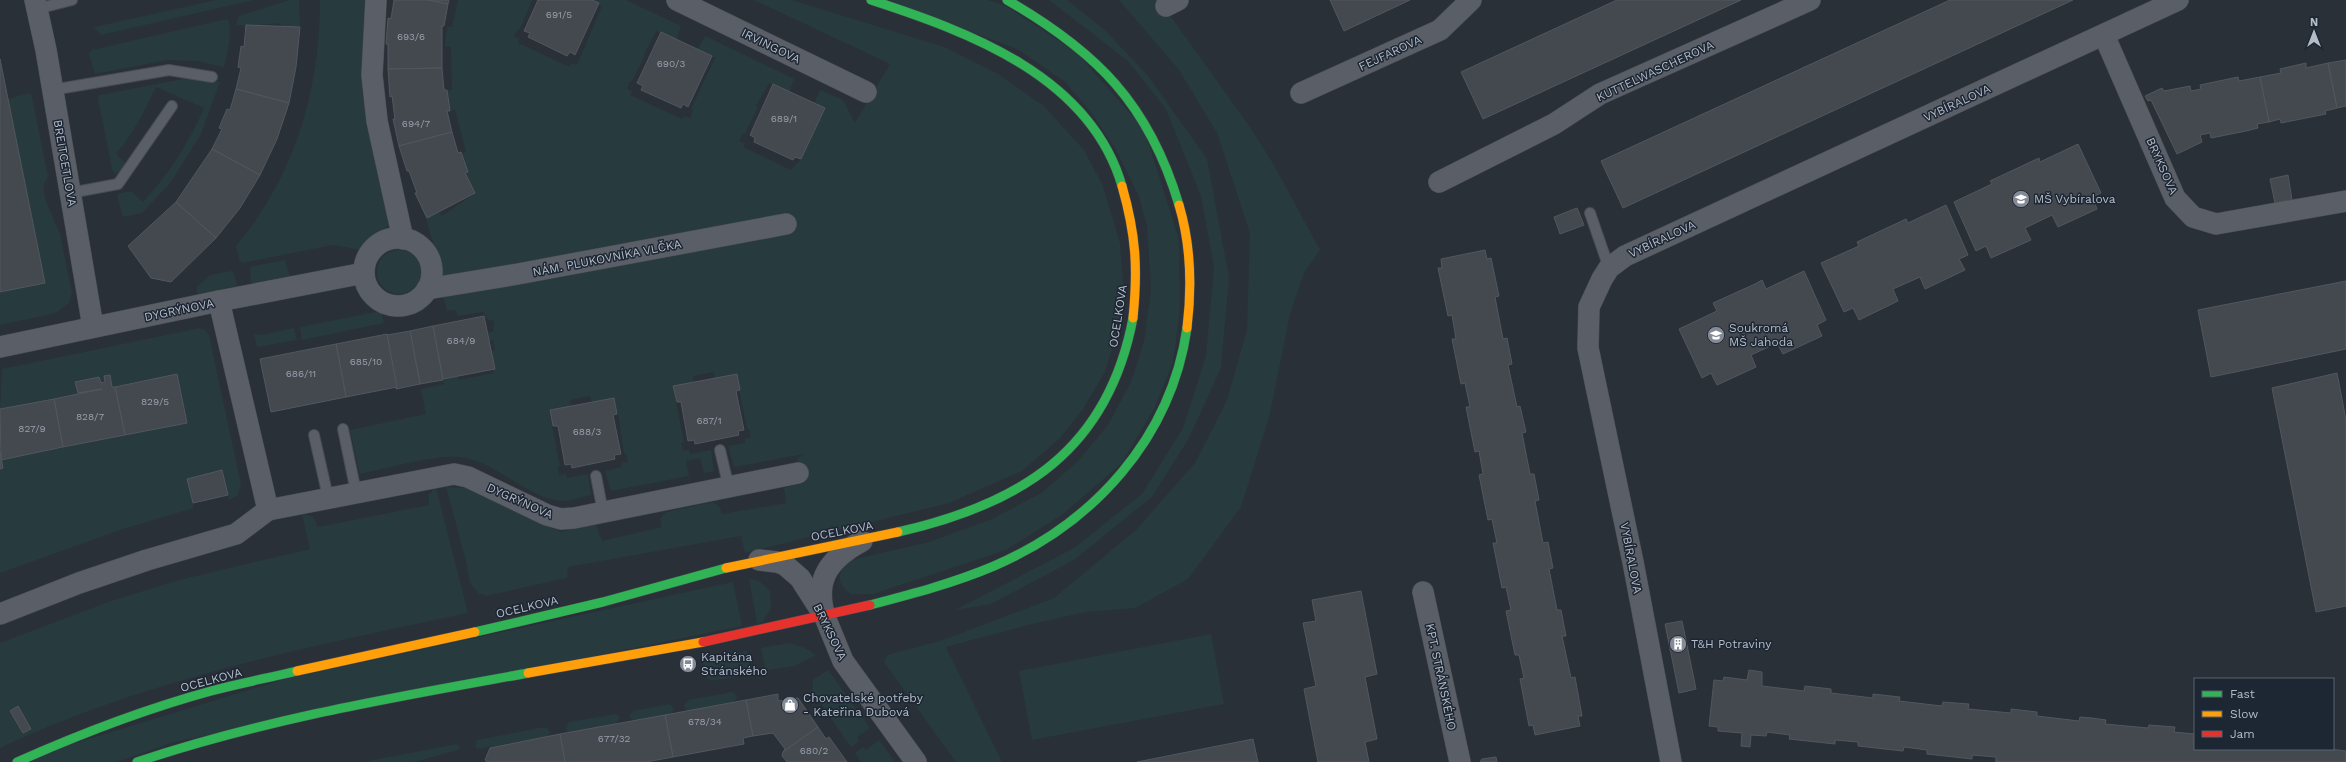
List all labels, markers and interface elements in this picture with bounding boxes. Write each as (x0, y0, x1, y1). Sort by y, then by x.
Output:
house number: 691/5 (546, 9, 572, 20)
north arrow (2294, 12, 2334, 52)
text: N (2310, 16, 2318, 29)
street label: IRVINGOVA (739, 26, 803, 66)
house number: 693/6 (397, 31, 425, 42)
street label: FEJFAROVA (1356, 32, 1424, 74)
street label: KUTTELWASCHEROVA (1594, 38, 1716, 104)
house number: 690/3 (657, 58, 685, 69)
street label: VYBÍRALOVA (1921, 81, 1993, 125)
house number: 689/1 (771, 113, 797, 124)
house number: 694/7 (402, 118, 431, 129)
street label: BREITCETLOVA (50, 119, 80, 208)
street label: BRYKSOVA (2143, 135, 2181, 197)
school or university icon: MŠ Vybíralova (2011, 189, 2031, 209)
place label: MŠ Vybíralova (2034, 192, 2116, 206)
street label: VYBÍRALOVA (1626, 217, 1698, 261)
street label: NÁM. PLUKOVNÍKA VLČKA (531, 237, 683, 279)
street label: OCELKOVA (1106, 284, 1130, 348)
street label: DYGRÝNOVA (143, 296, 215, 324)
place label: Soukromá MŠ Jahoda (1729, 321, 1793, 349)
school or university icon: Soukromá MŠ Jahoda (1706, 325, 1726, 345)
house number: 684/9 (447, 335, 475, 346)
house number: 685/10 (350, 356, 382, 367)
house number: 686/11 (286, 368, 316, 379)
house number: 829/5 (141, 396, 169, 407)
house number: 828/7 (76, 411, 104, 422)
house number: 687/1 (696, 415, 722, 426)
house number: 827/9 (18, 423, 46, 434)
house number: 688/3 (573, 426, 601, 437)
street label: DYGRÝNOVA (485, 480, 555, 522)
street label: OCELKOVA (810, 518, 874, 544)
street label: VYBÍRALOVA (1617, 521, 1645, 595)
street label: OCELKOVA (495, 593, 559, 621)
street label: BRYKSOVA (810, 601, 850, 663)
street label: KPT. STRÁNSKÉHO (1423, 622, 1459, 732)
building icon: T&H Potraviny (1668, 634, 1688, 654)
place label: T&H Potraviny (1691, 637, 1772, 651)
place label: Kapitána Stránského (701, 650, 767, 678)
bus stop icon: Kapitána Stránského (678, 654, 698, 674)
street label: OCELKOVA (179, 665, 243, 695)
legend (2194, 678, 2334, 750)
text: Fast (2230, 687, 2255, 701)
place label: Chovatelské potřeby - Kateřina Dubová (803, 691, 924, 719)
shop icon: Chovatelské potřeby - Kateřina Dubová (780, 695, 800, 715)
text: Slow (2230, 707, 2258, 721)
house number: 678/34 (688, 716, 722, 727)
text: Jam (2230, 727, 2255, 741)
house number: 677/32 (598, 733, 630, 744)
house number: 680/2 (800, 745, 828, 756)

